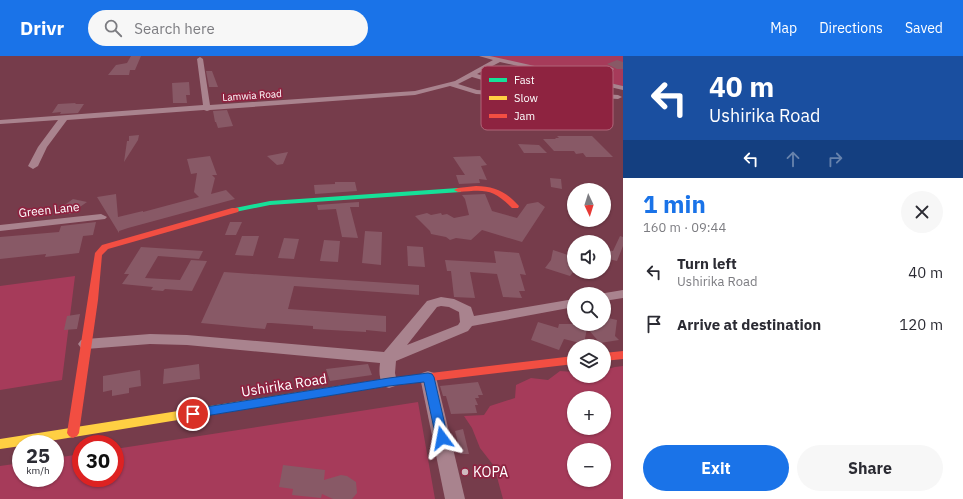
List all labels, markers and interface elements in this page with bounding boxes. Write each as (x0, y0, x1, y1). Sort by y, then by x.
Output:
search box (88, 10, 368, 46)
text: Drivr (20, 16, 64, 40)
icon: search (102, 17, 124, 39)
text: Search here (134, 19, 215, 38)
text: Map (770, 19, 797, 37)
text: Directions (819, 19, 883, 37)
text: Saved (905, 19, 943, 37)
legend (481, 66, 613, 130)
text: 40 m (709, 68, 774, 105)
icon: left (643, 72, 695, 124)
text: Fast (514, 73, 535, 87)
street label: Lamwia Road (222, 87, 282, 104)
text: Slow (514, 91, 538, 105)
text: Ushirika Road (709, 104, 820, 127)
text: Jam (514, 109, 535, 123)
icon: left (740, 148, 762, 170)
icon: ahead (782, 148, 804, 170)
icon: right (824, 148, 846, 170)
north arrow (567, 183, 611, 227)
map controls (567, 183, 611, 487)
text: 1 min (643, 188, 706, 220)
button: close (901, 191, 943, 233)
street label: Green Lane (18, 199, 81, 220)
text: 160 m · 09:44 (643, 219, 726, 236)
button: sound (567, 235, 611, 279)
text: Turn left (677, 254, 737, 273)
icon: left (643, 261, 665, 283)
text: 40 m (908, 263, 943, 282)
text: Ushirika Road (677, 273, 757, 290)
button: search (567, 287, 611, 331)
icon: arrive (643, 313, 665, 335)
text: Arrive at destination (677, 315, 821, 334)
text: 120 m (899, 315, 943, 334)
button: layers (567, 339, 611, 383)
street label: Ushirika Road (240, 369, 328, 401)
button: + (567, 391, 611, 435)
pin (176, 397, 210, 431)
icon: arrive (182, 403, 204, 425)
position arrow (421, 417, 463, 459)
speed limit sign: 30 (72, 435, 124, 487)
text: 25 (26, 442, 50, 469)
button: − (567, 443, 611, 487)
button: Exit (643, 445, 789, 491)
button: Share (797, 445, 943, 491)
place label: KOPA (473, 463, 508, 481)
text: km/h (26, 464, 50, 477)
marker: KOPA (460, 467, 470, 477)

